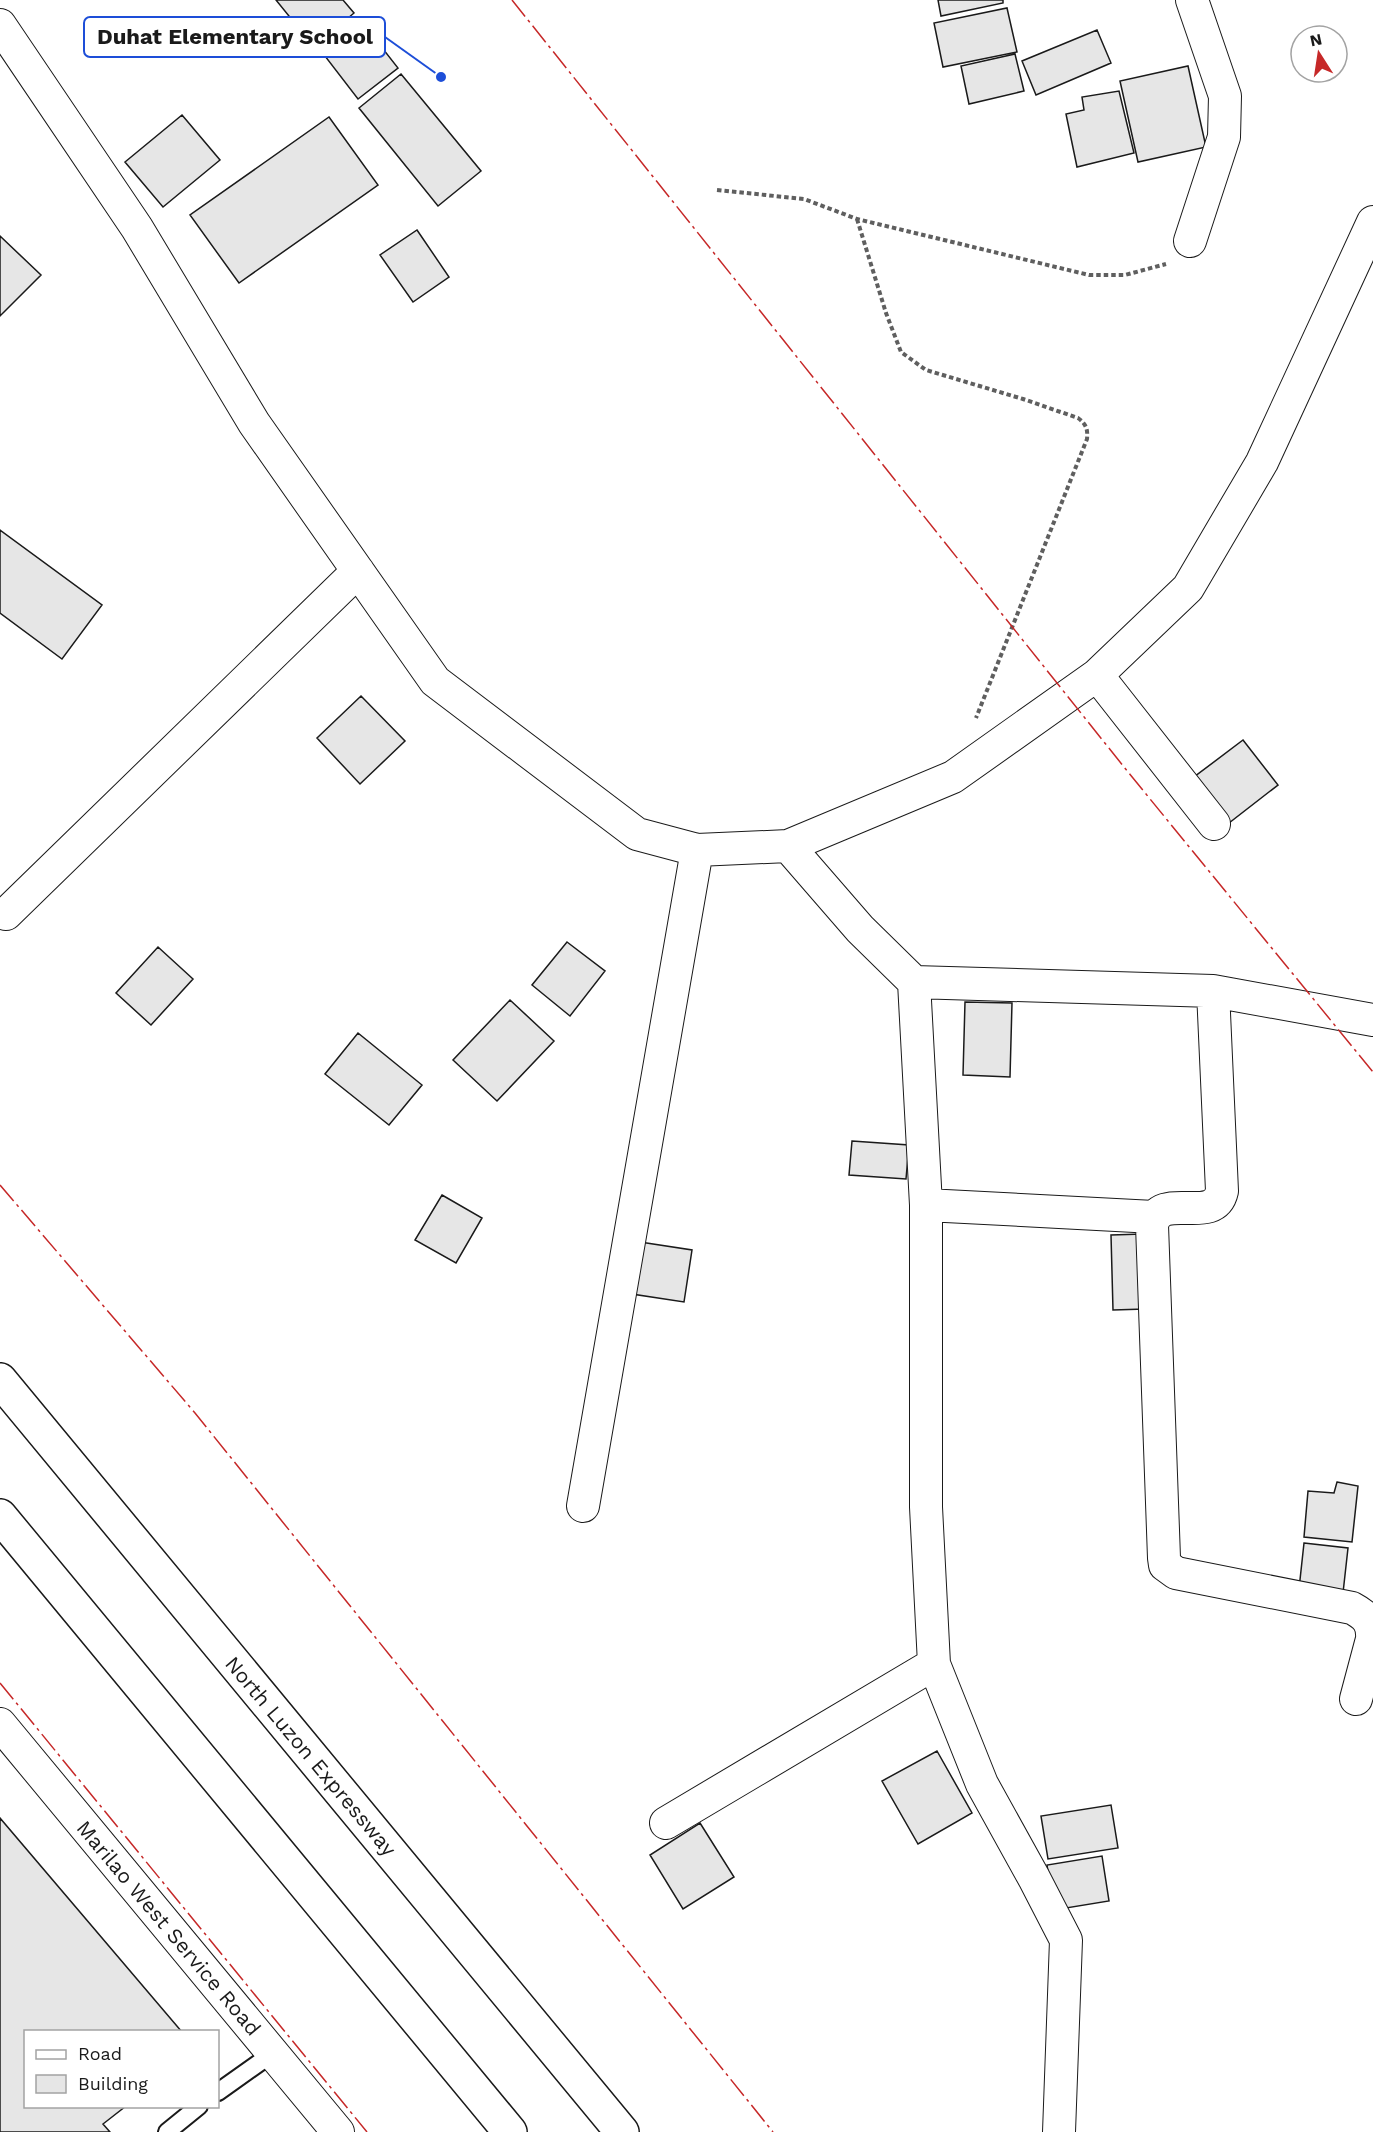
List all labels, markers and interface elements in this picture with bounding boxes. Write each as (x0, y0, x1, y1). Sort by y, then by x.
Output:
callout: Duhat Elementary School (84, 17, 385, 57)
text: Duhat Elementary School (97, 24, 374, 49)
north arrow (1289, 24, 1349, 84)
text: N (1308, 29, 1324, 50)
street label: North Luzon Expressway (220, 1651, 402, 1861)
street label: Marilao West Service Road (72, 1815, 266, 2041)
legend (24, 2030, 219, 2108)
text: Road (78, 2043, 122, 2064)
text: Building (78, 2073, 148, 2094)

